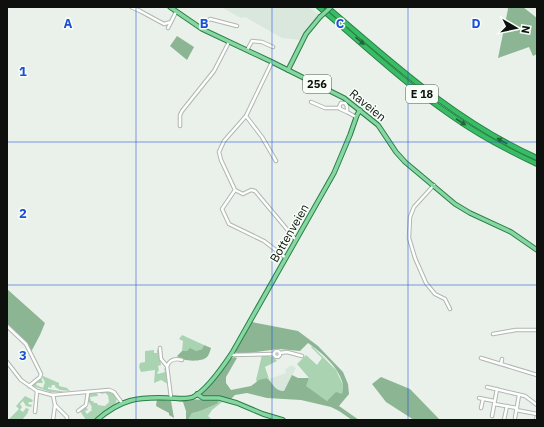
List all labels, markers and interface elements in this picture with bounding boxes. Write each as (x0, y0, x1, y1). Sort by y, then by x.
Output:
north arrow (496, 8, 536, 48)
text: A (64, 15, 73, 32)
text: B (200, 15, 209, 32)
text: C (336, 15, 345, 32)
text: D (471, 15, 481, 32)
text: N (518, 25, 533, 35)
one-way arrow (354, 37, 365, 46)
text: 1 (19, 63, 27, 80)
road number: 256 (303, 75, 331, 93)
road number: E 18 (406, 85, 438, 103)
street label: Raveien (347, 86, 389, 124)
one-way arrow (455, 119, 467, 126)
one-way arrow (496, 138, 508, 144)
street label: Bottenveien (266, 201, 312, 265)
text: 2 (19, 205, 27, 222)
text: 3 (19, 347, 27, 364)

